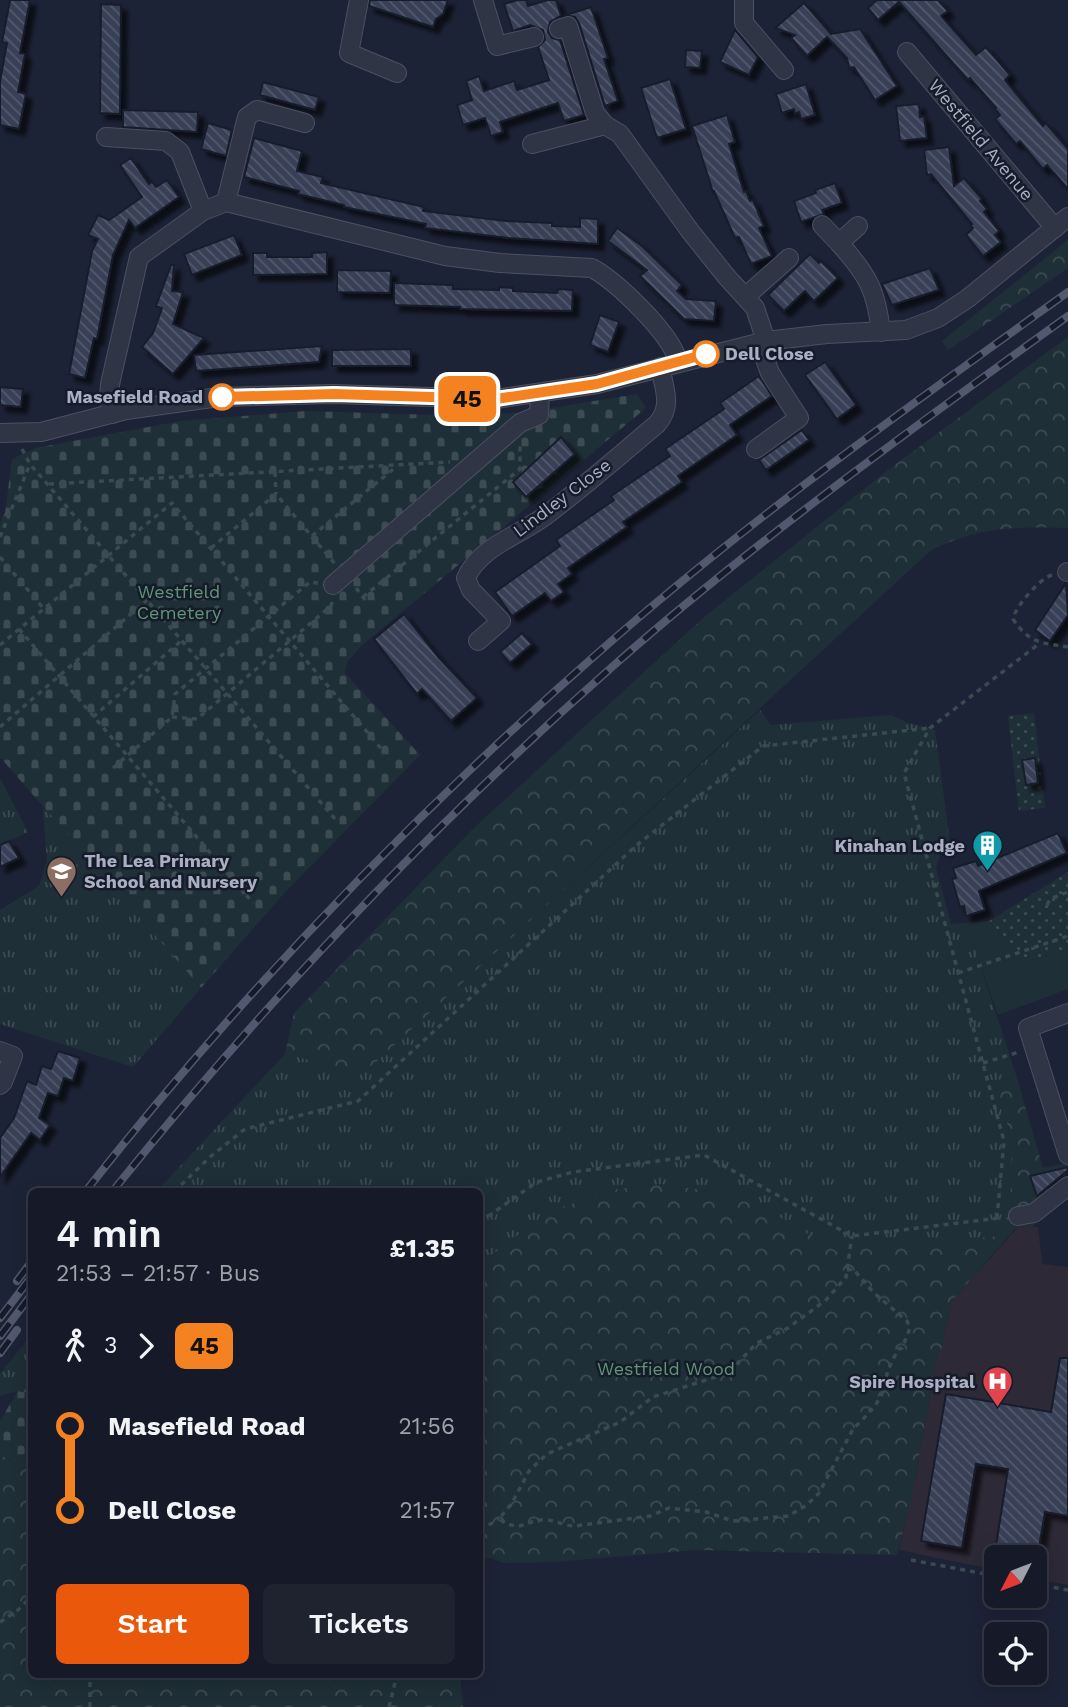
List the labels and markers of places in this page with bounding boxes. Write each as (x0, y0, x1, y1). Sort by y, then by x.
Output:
marker: Dell Close (693, 341, 719, 367)
place label: Dell Close (725, 343, 814, 364)
marker: Masefield Road (209, 384, 235, 410)
place label: Masefield Road (66, 386, 203, 407)
building icon: Kinahan Lodge (971, 829, 1005, 873)
place label: Kinahan Lodge (835, 835, 965, 856)
place label: The Lea Primary School and Nursery (84, 850, 258, 892)
school or university icon: The Lea Primary School and Nursery (44, 854, 78, 898)
hospital icon: Spire Hospital (981, 1365, 1015, 1409)
place label: Spire Hospital (849, 1371, 975, 1392)

